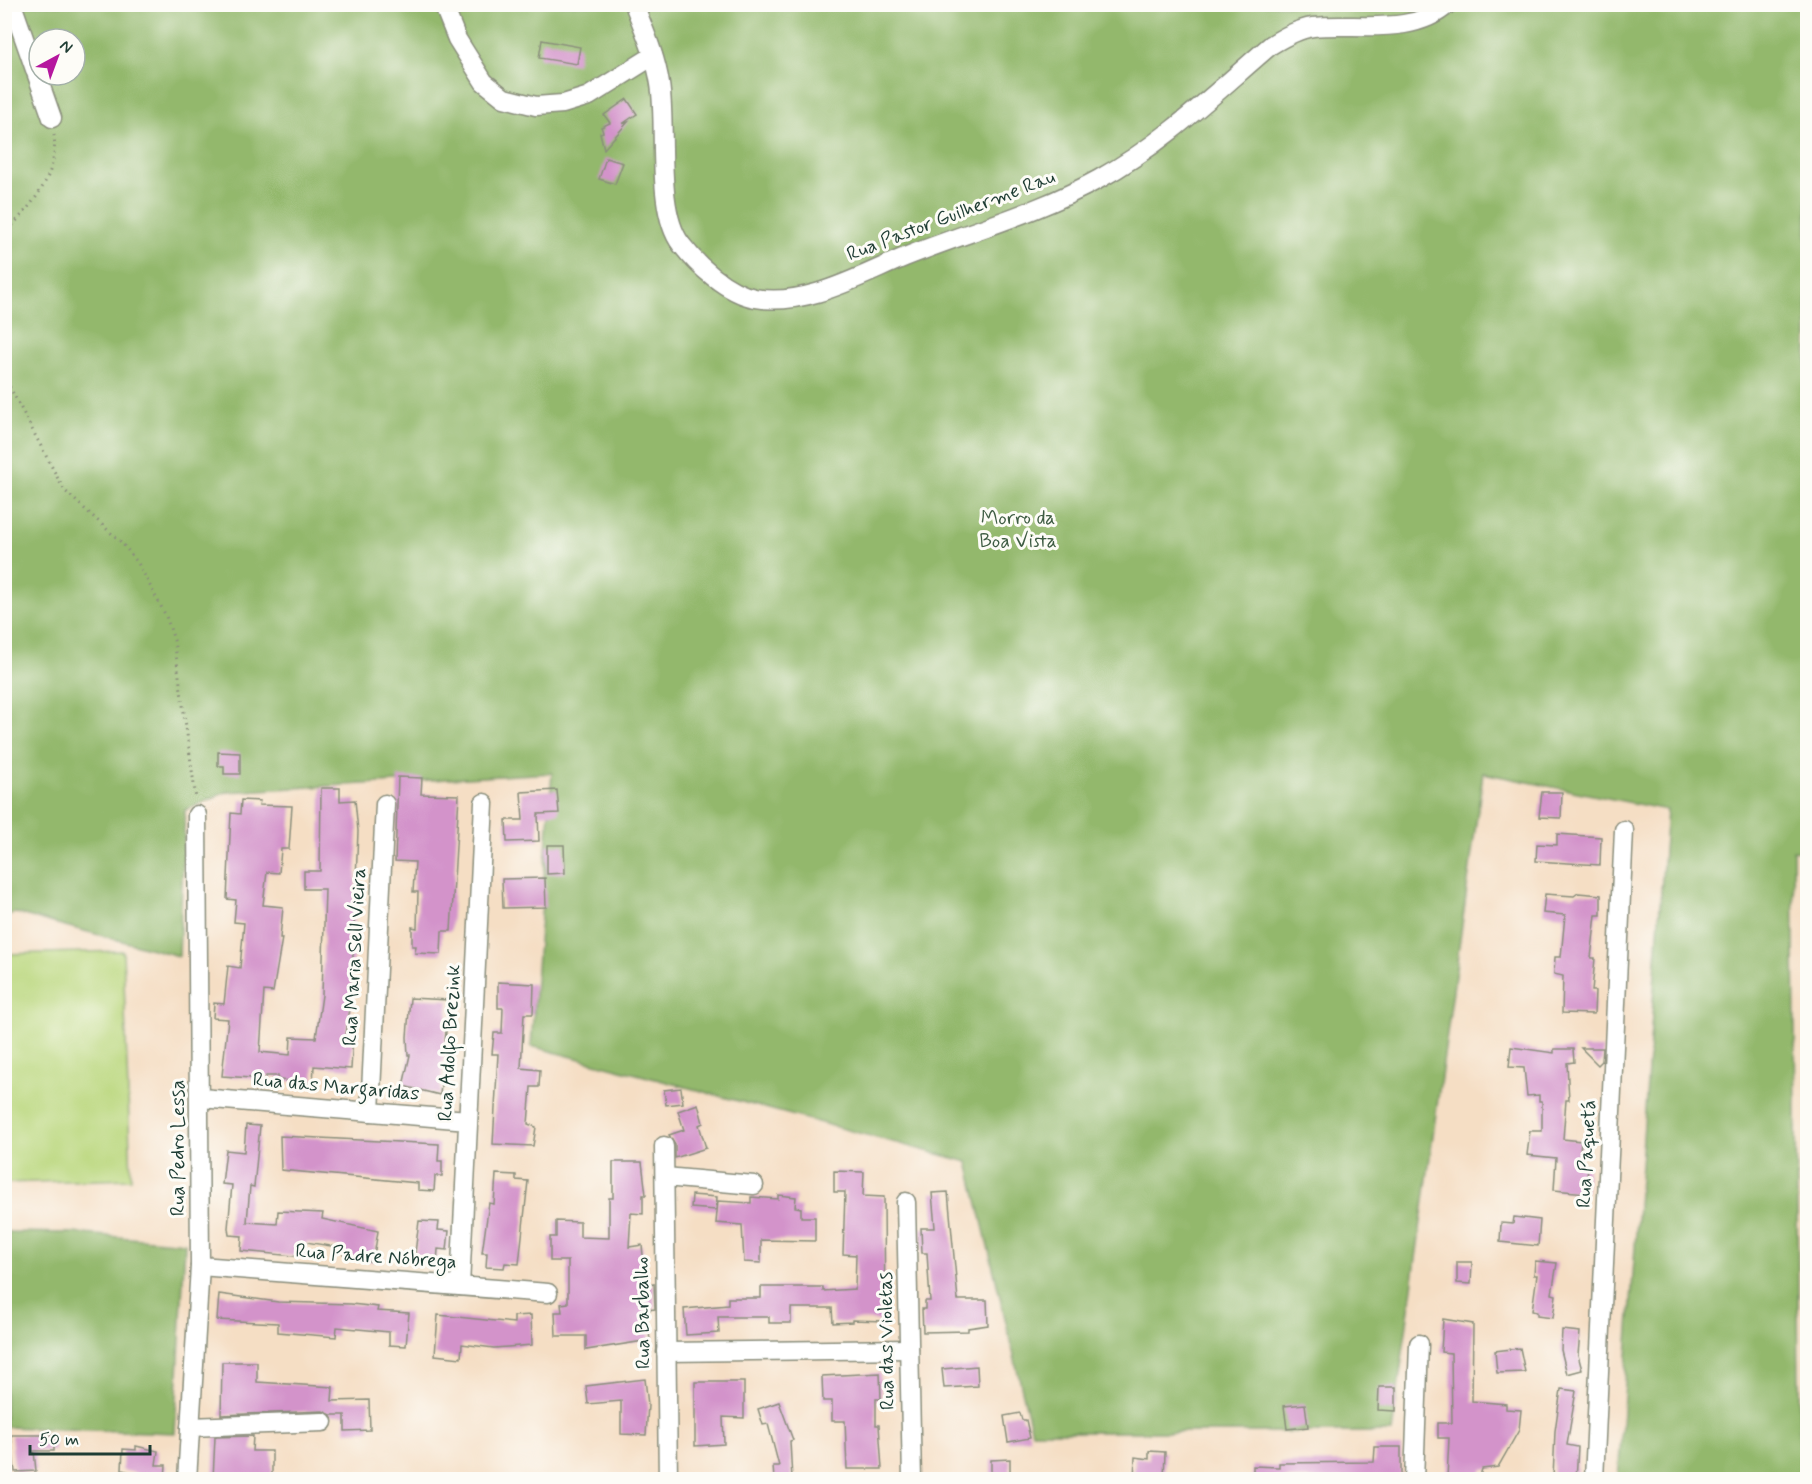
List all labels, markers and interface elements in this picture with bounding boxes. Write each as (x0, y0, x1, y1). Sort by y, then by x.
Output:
north arrow (27, 27, 87, 87)
text: N (55, 35, 77, 58)
street label: Rua Pastor Guilherme Rau (843, 164, 1059, 268)
park label: Morro da Boa Vista (979, 505, 1057, 555)
street label: Rua Maria Sell Vieira (337, 867, 373, 1047)
street label: Rua Adolfo Brezink (432, 964, 470, 1122)
street label: Rua das Margaridas (251, 1066, 421, 1110)
street label: Rua Pedro Lessa (165, 1080, 192, 1216)
street label: Rua Paquetá (1571, 1099, 1603, 1209)
street label: Rua Padre Nóbrega (294, 1238, 458, 1277)
street label: Rua Barbalho (629, 1257, 657, 1369)
street label: Rua das Violetas (872, 1271, 902, 1410)
scale bar (30, 1418, 150, 1456)
text: 50 m (39, 1428, 79, 1452)

